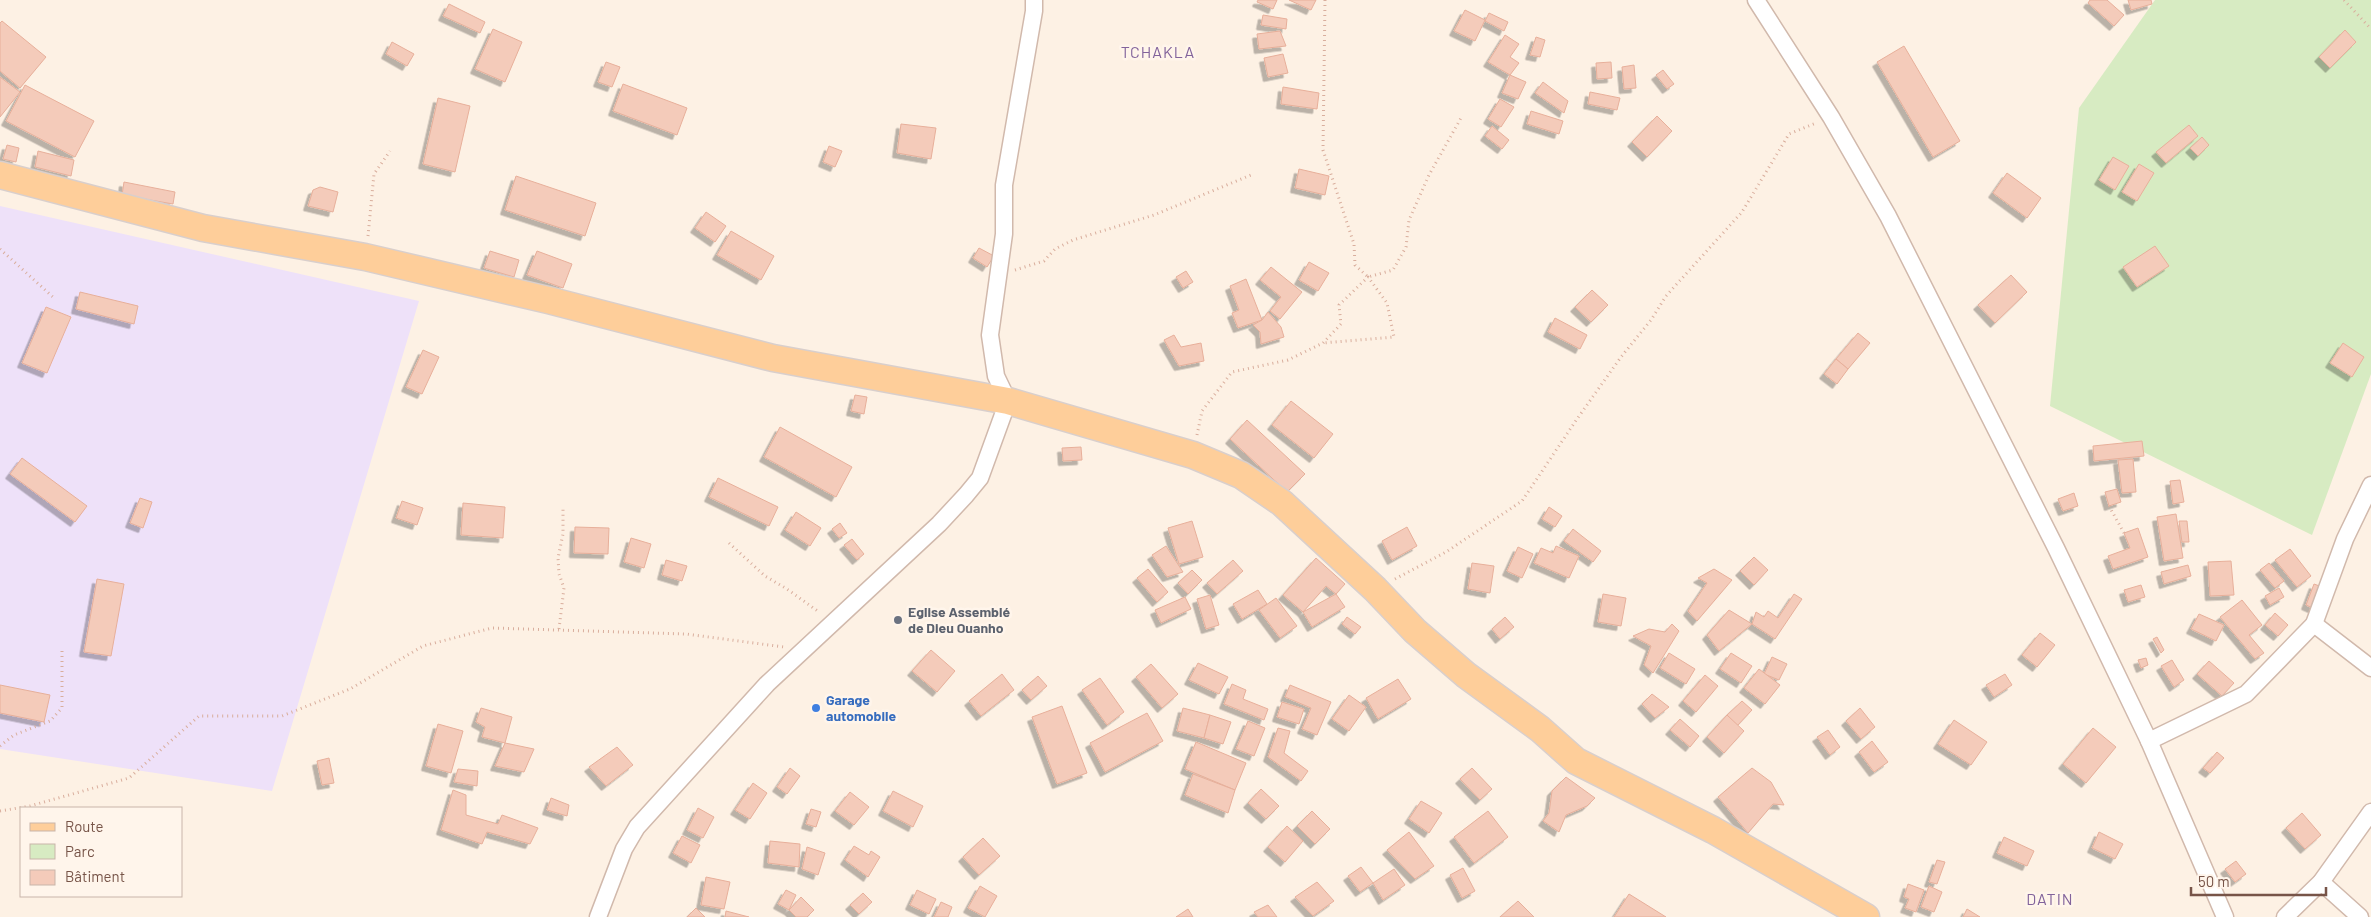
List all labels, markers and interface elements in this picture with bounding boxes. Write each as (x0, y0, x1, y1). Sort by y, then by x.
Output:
district label: TCHAKLA (1121, 42, 1195, 61)
place label: Eglise Assemblé de Dieu Ouanho (908, 603, 1010, 636)
marker: Eglise Assemblé de Dieu Ouanho (892, 614, 904, 626)
place label: Garage automobile (826, 691, 896, 724)
marker: Garage automobile (810, 702, 822, 714)
legend (20, 807, 182, 897)
text: Route (65, 817, 104, 835)
text: Parc (65, 842, 95, 860)
scale bar (2191, 864, 2326, 896)
text: Bâtiment (65, 867, 125, 885)
text: 50 m (2198, 872, 2230, 890)
district label: DATIN (2026, 889, 2074, 908)

